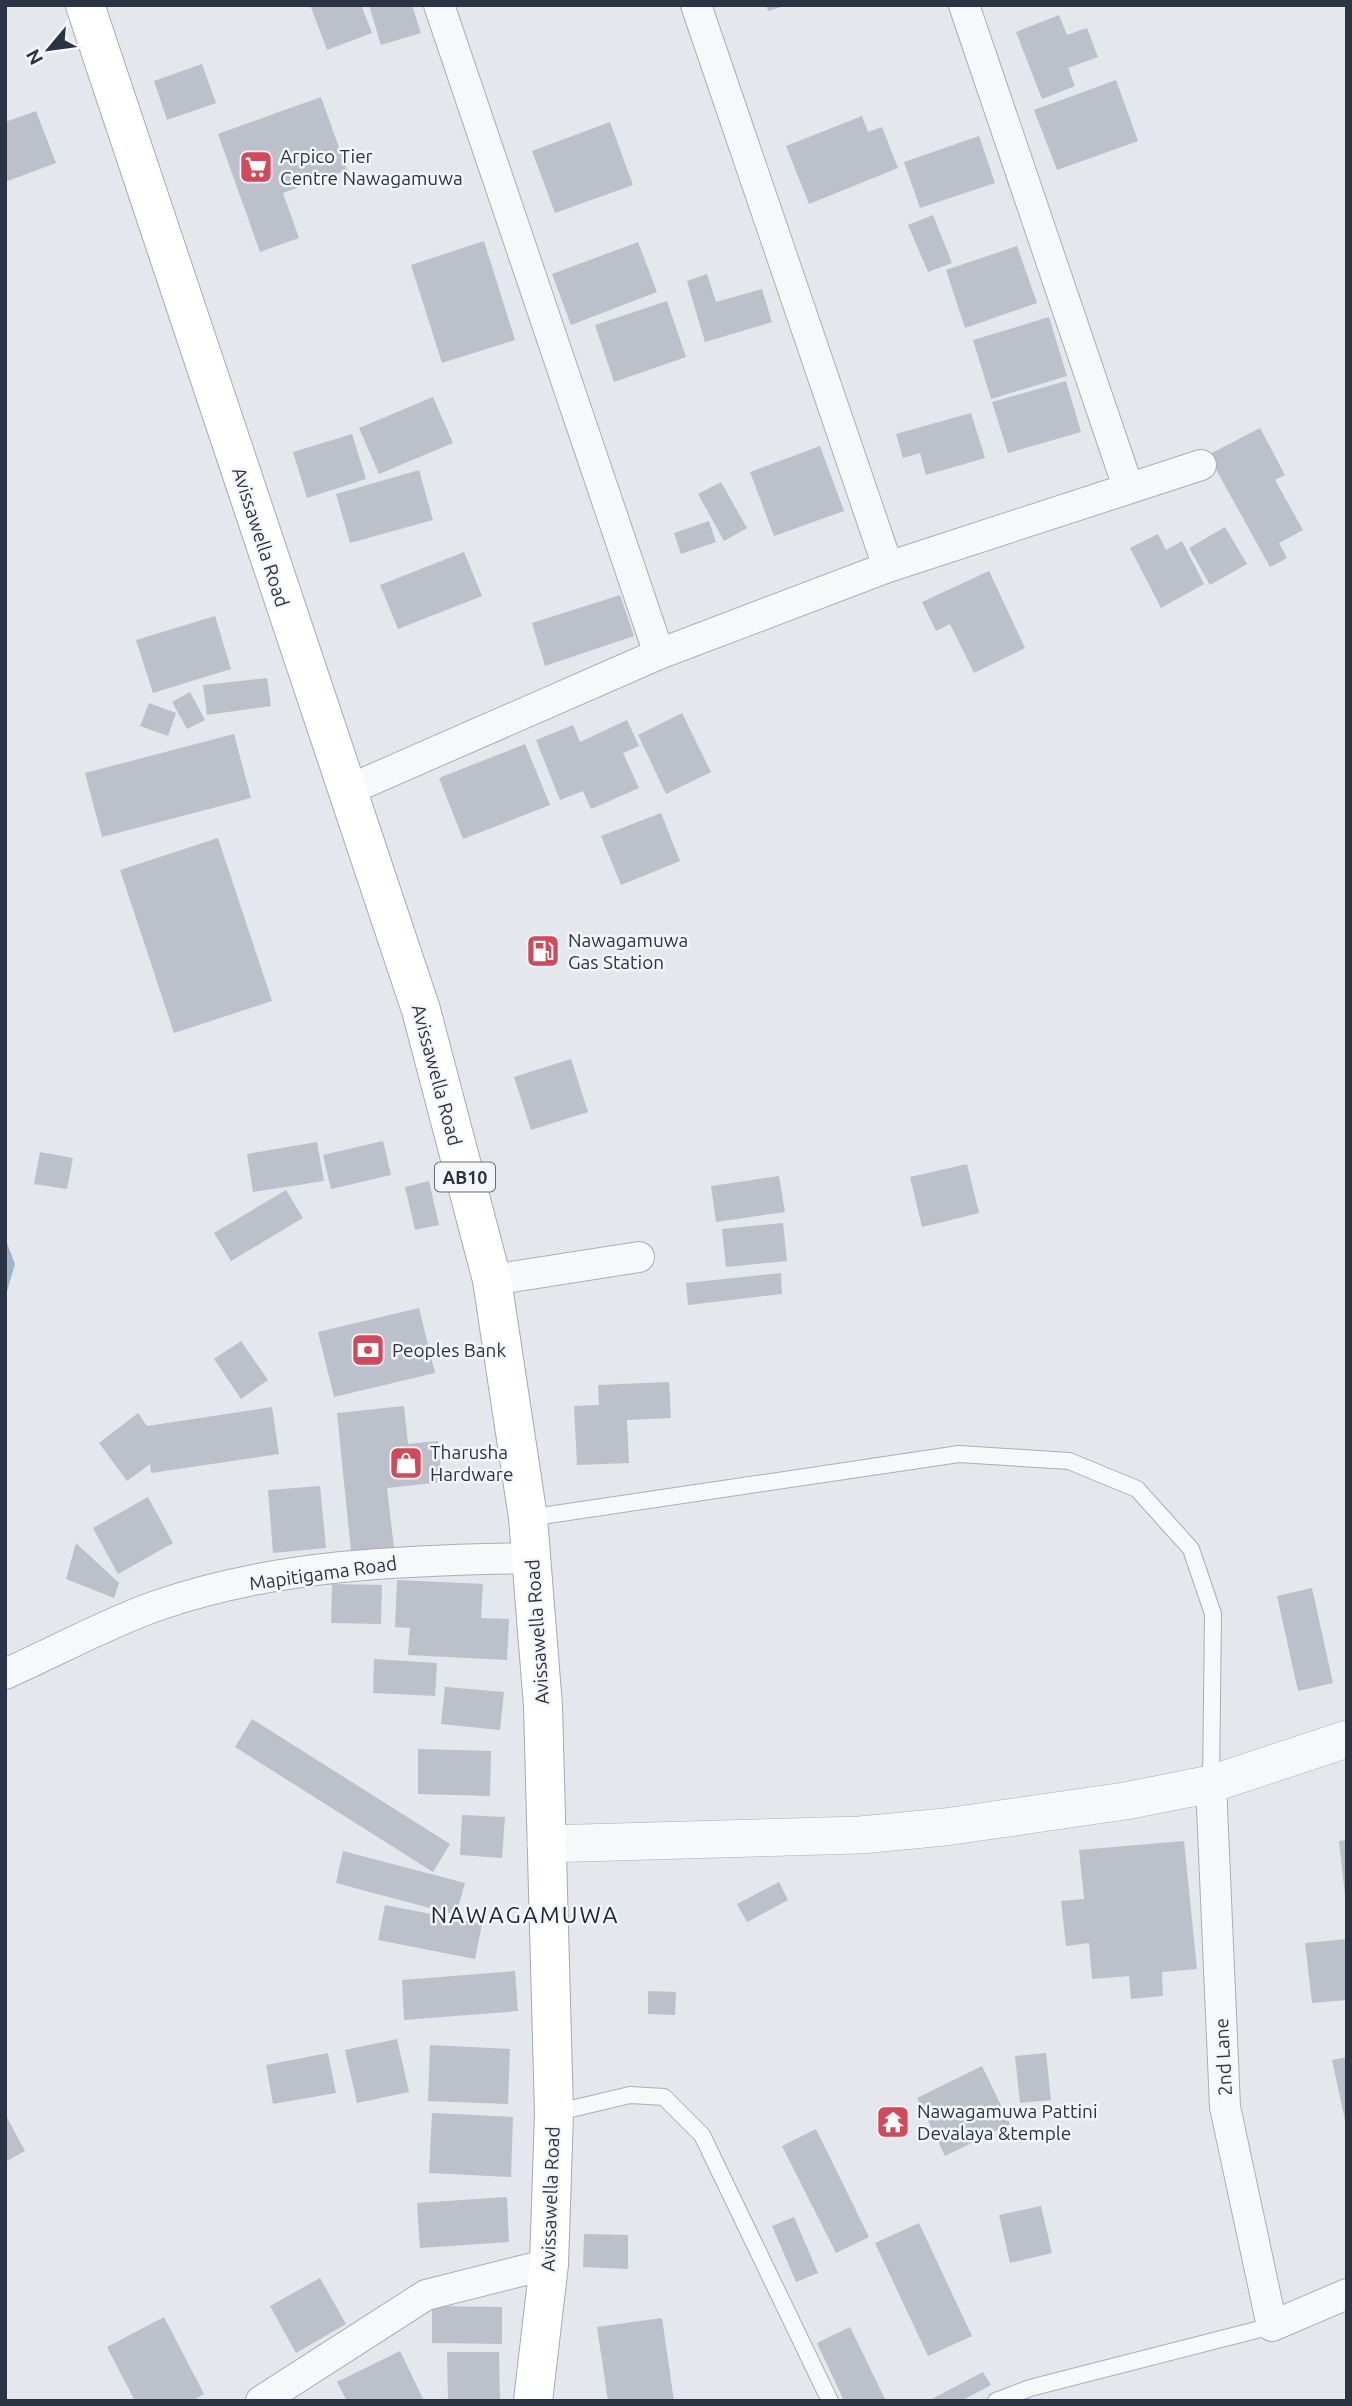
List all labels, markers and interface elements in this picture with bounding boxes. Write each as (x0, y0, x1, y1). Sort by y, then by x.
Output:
north arrow (14, 14, 84, 84)
text: N (21, 46, 47, 69)
place label: Arpico Tier Centre Nawagamuwa (280, 145, 463, 189)
supermarket icon: Arpico Tier Centre Nawagamuwa (237, 148, 275, 186)
street label: Avissawella Road (228, 464, 294, 610)
place label: Nawagamuwa Gas Station (568, 929, 688, 973)
fuel station icon: Nawagamuwa Gas Station (524, 932, 562, 970)
street label: Avissawella Road (408, 1002, 466, 1148)
road number: AB10 (435, 1162, 495, 1192)
bank icon: Peoples Bank (349, 1331, 387, 1369)
place label: Peoples Bank (392, 1339, 506, 1361)
place label: Tharusha Hardware (430, 1441, 513, 1485)
shop icon: Tharusha Hardware (387, 1444, 425, 1482)
street label: Mapitigama Road (248, 1552, 398, 1594)
street label: Avissawella Road (521, 1559, 553, 1705)
district label: NAWAGAMUWA (431, 1902, 619, 1927)
street label: 2nd Lane (1210, 2018, 1236, 2096)
place label: Nawagamuwa Pattini Devalaya &temple (917, 2100, 1098, 2144)
temple icon: Nawagamuwa Pattini Devalaya &temple (874, 2103, 912, 2141)
street label: Avissawella Road (536, 2126, 564, 2272)

